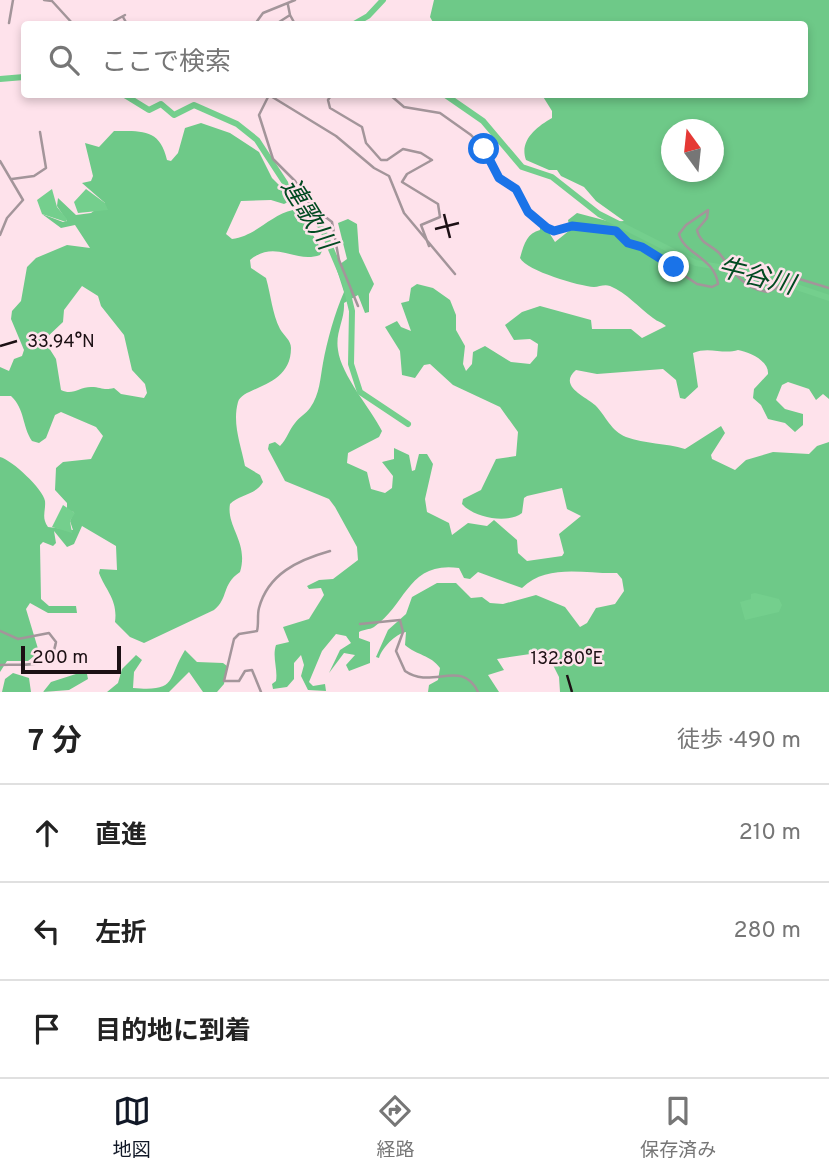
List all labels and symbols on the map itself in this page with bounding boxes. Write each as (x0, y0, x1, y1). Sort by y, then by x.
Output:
north arrow (661, 119, 724, 182)
route start (468, 133, 499, 164)
water label: 連歌川 (272, 173, 343, 259)
route end (658, 251, 689, 282)
water label: 牛谷川 (714, 253, 801, 304)
text: 33.94°N (27, 331, 95, 354)
scale bar (21, 643, 121, 675)
text: 132.80°E (531, 648, 603, 671)

